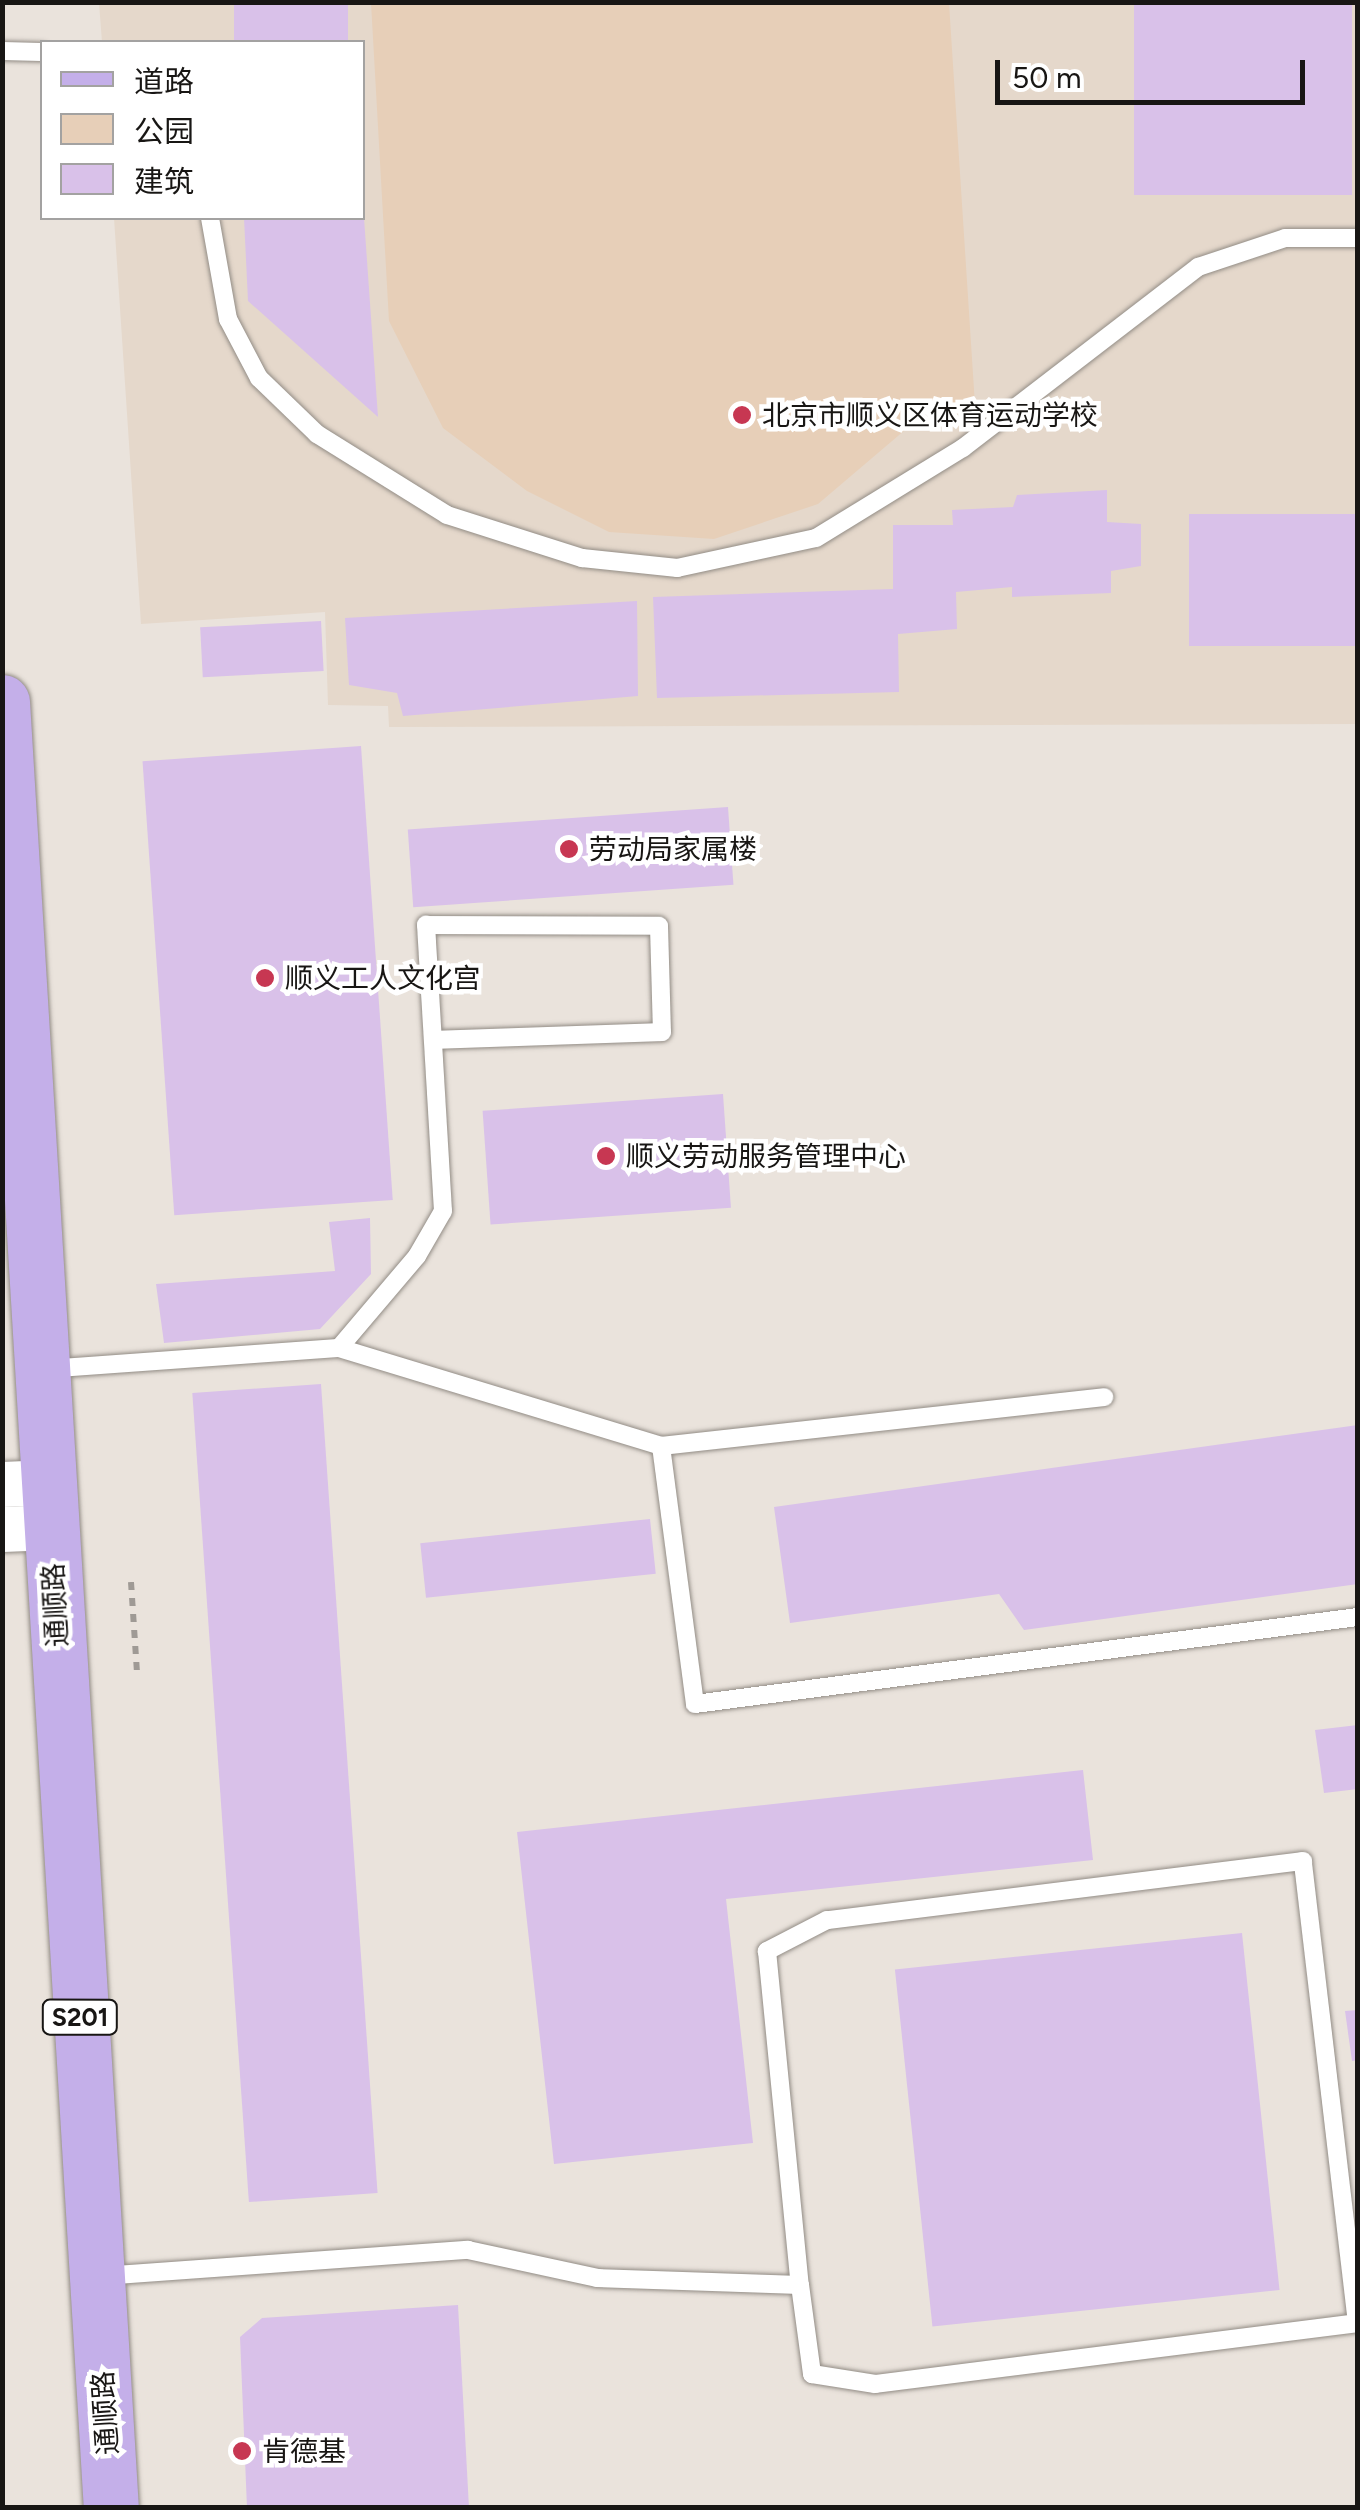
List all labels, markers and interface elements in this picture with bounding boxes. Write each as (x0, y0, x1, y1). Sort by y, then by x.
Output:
legend (40, 40, 365, 220)
scale bar (1000, 40, 1310, 102)
text: 50 m (1012, 59, 1081, 96)
text: 道路 (134, 63, 194, 100)
text: 公园 (134, 113, 194, 150)
text: 建筑 (134, 163, 194, 200)
place label: 北京市顺义区体育运动学校 (762, 398, 1098, 432)
marker: 北京市顺义区体育运动学校 (731, 404, 753, 426)
place label: 劳动局家属楼 (589, 832, 757, 866)
marker: 劳动局家属楼 (558, 838, 580, 860)
place label: 顺义工人文化宫 (285, 961, 481, 995)
marker: 顺义工人文化宫 (254, 967, 276, 989)
place label: 顺义劳动服务管理中心 (626, 1139, 906, 1173)
marker: 顺义劳动服务管理中心 (595, 1145, 617, 1167)
street label: 通顺路 (36, 1562, 74, 1648)
road number: S201 (40, 1997, 120, 2037)
street label: 通顺路 (85, 2370, 125, 2456)
place label: 肯德基 (262, 2434, 346, 2468)
marker: 肯德基 (231, 2440, 253, 2462)

